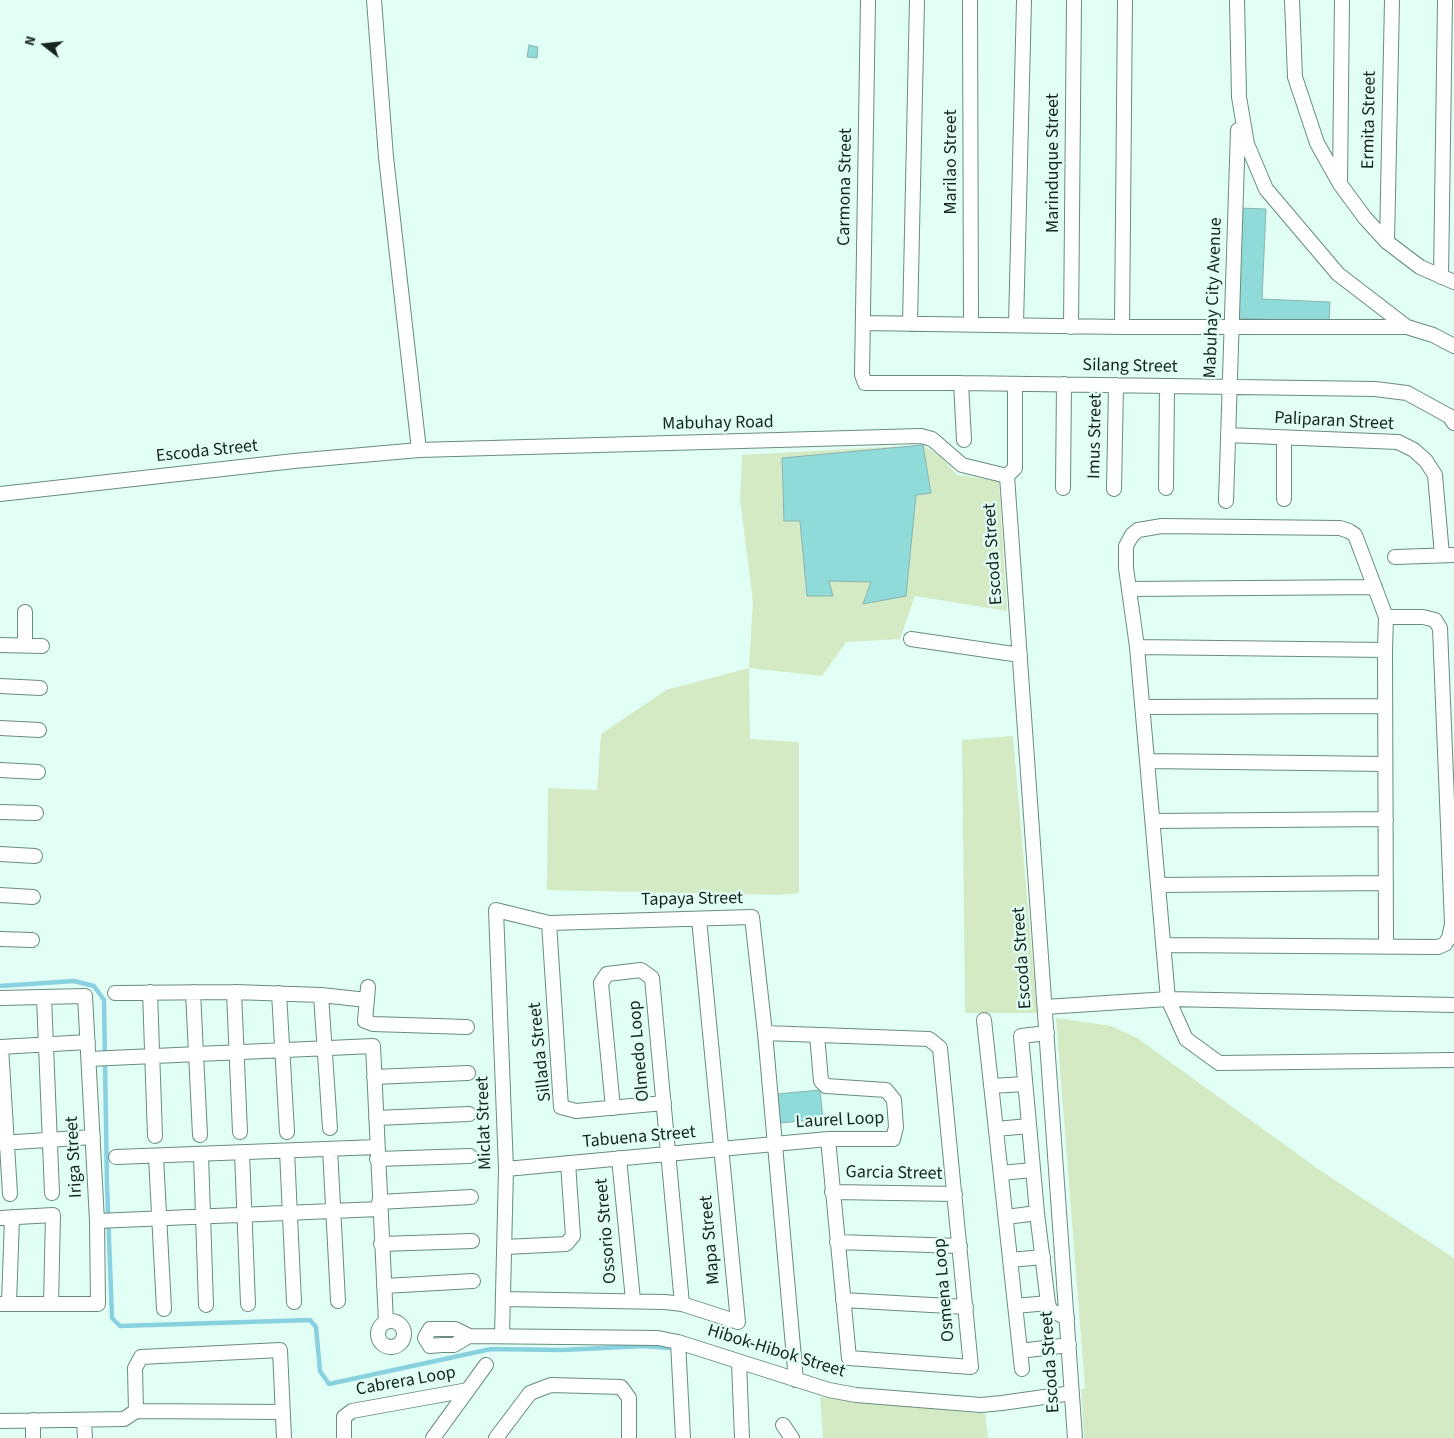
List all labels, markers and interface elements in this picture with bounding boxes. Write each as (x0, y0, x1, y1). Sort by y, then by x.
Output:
north arrow (20, 20, 70, 70)
text: N (20, 34, 41, 48)
street label: Ermita Street (1358, 71, 1382, 169)
street label: Marinduque Street (1043, 93, 1065, 233)
street label: Marilao Street (941, 110, 963, 214)
street label: Carmona Street (834, 128, 858, 246)
street label: Mabuhay City Avenue (1200, 217, 1228, 379)
street label: Silang Street (1082, 355, 1178, 379)
street label: Imus Street (1084, 393, 1108, 479)
street label: Paliparan Street (1274, 408, 1394, 436)
street label: Mabuhay Road (662, 412, 774, 436)
street label: Escoda Street (155, 436, 259, 468)
street label: Escoda Street (980, 502, 1008, 606)
street label: Tapaya Street (641, 888, 743, 912)
street label: Escoda Street (1009, 906, 1037, 1010)
street label: Olmedo Loop (625, 999, 655, 1103)
street label: Sillada Street (525, 1001, 557, 1103)
street label: Miclat Street (473, 1076, 497, 1170)
street label: Laurel Loop (795, 1108, 885, 1134)
street label: Iriga Street (62, 1116, 88, 1198)
street label: Tabuena Street (581, 1122, 697, 1154)
street label: Garcia Street (845, 1162, 943, 1186)
street label: Ossorio Street (592, 1177, 622, 1285)
street label: Mapa Street (696, 1194, 726, 1286)
street label: Osmena Loop (930, 1237, 960, 1343)
street label: Escoda Street (1037, 1310, 1065, 1414)
street label: Hibok-Hibok Street (704, 1321, 848, 1383)
street label: Cabrera Loop (354, 1363, 458, 1401)

